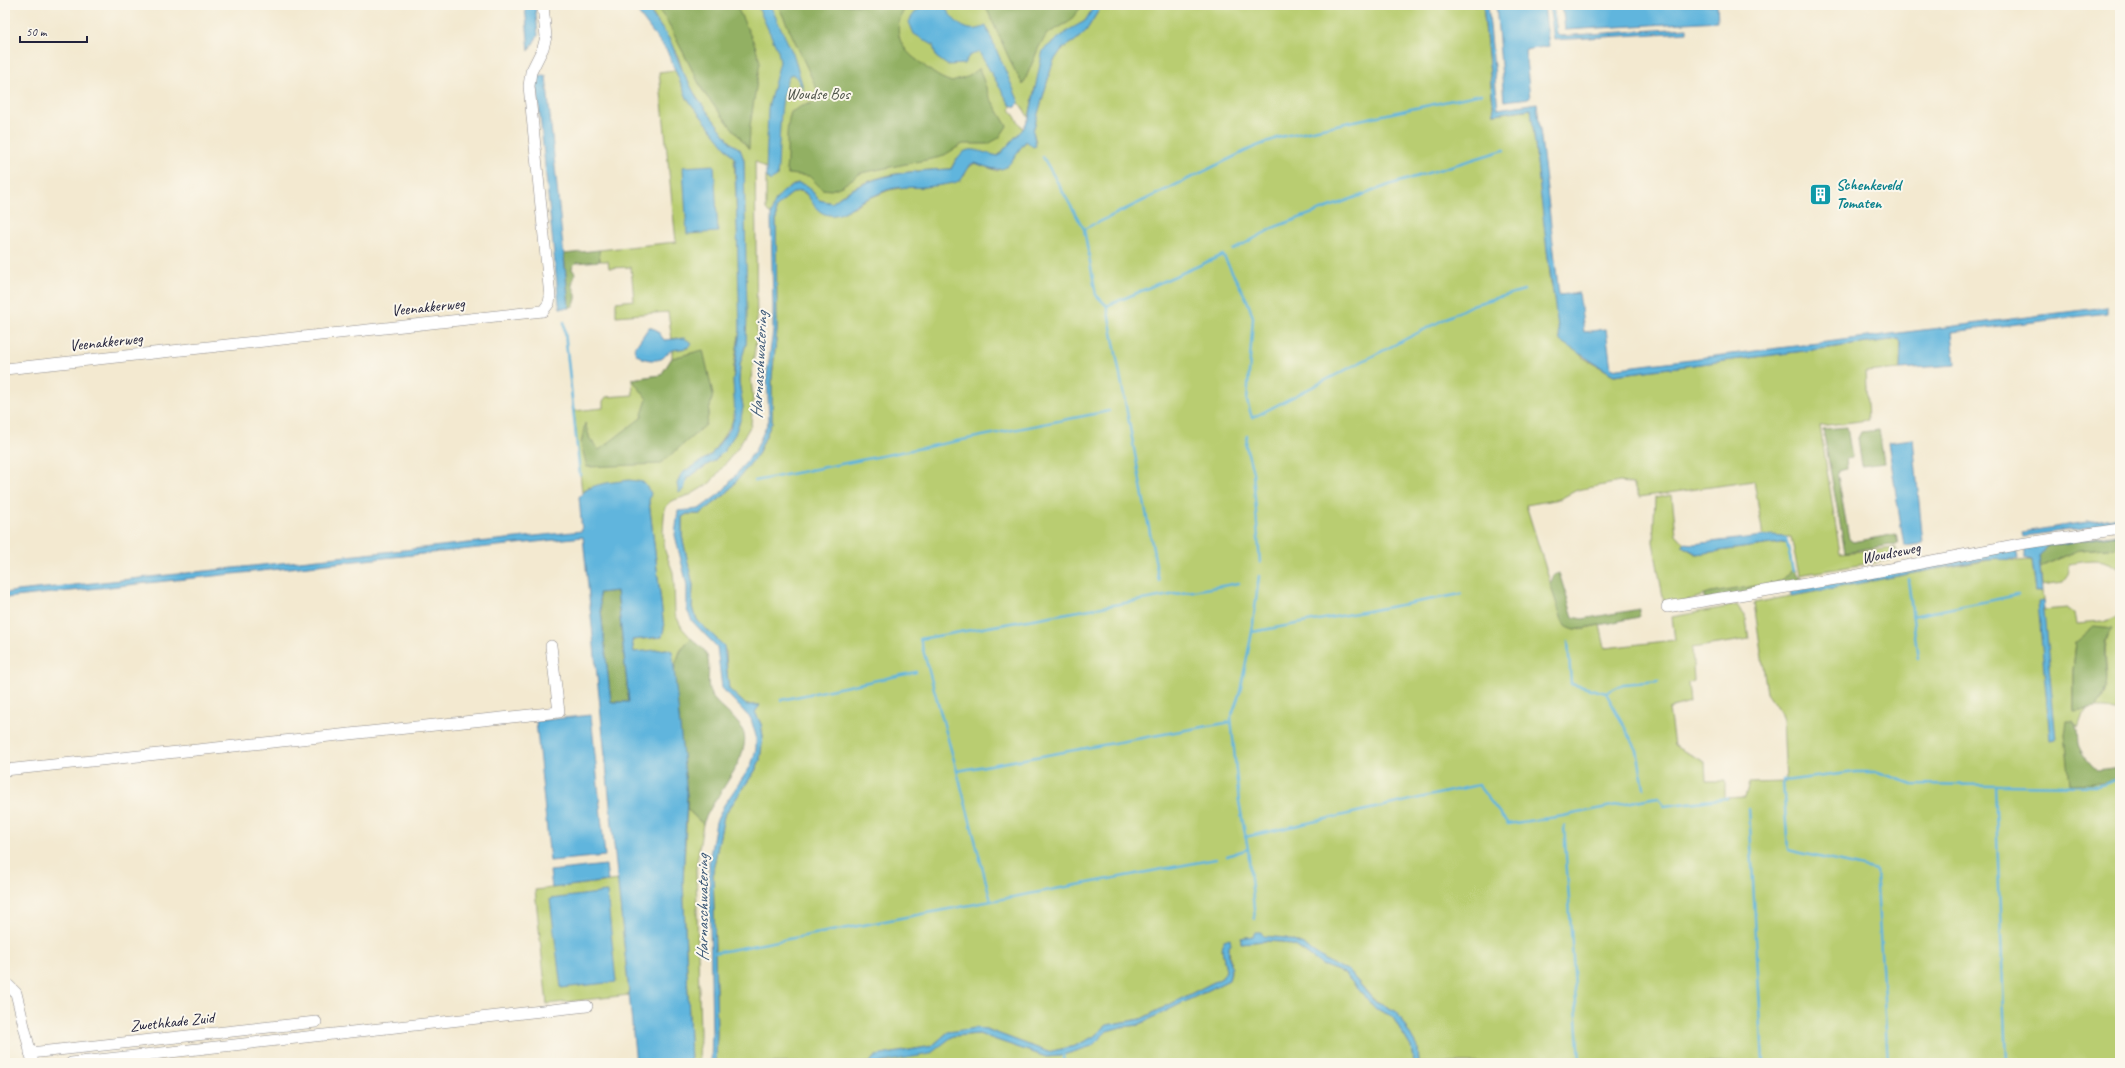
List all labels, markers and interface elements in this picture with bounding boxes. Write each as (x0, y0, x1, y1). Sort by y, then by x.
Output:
scale bar (20, 18, 87, 44)
text: 50 m (26, 24, 48, 40)
park label: Woudse Bos (786, 84, 851, 104)
place label: Schenkeveld Tomaten (1836, 175, 1903, 213)
building icon: Schenkeveld Tomaten (1808, 181, 1834, 207)
street label: Veenakkerweg (390, 293, 467, 321)
water label: Harnaschwatering (746, 309, 772, 419)
street label: Veenakkerweg (68, 328, 145, 356)
street label: Woudseweg (1860, 537, 1923, 568)
water label: Harnaschwatering (692, 853, 713, 962)
street label: Zwethkade Zuid (129, 1007, 218, 1036)

